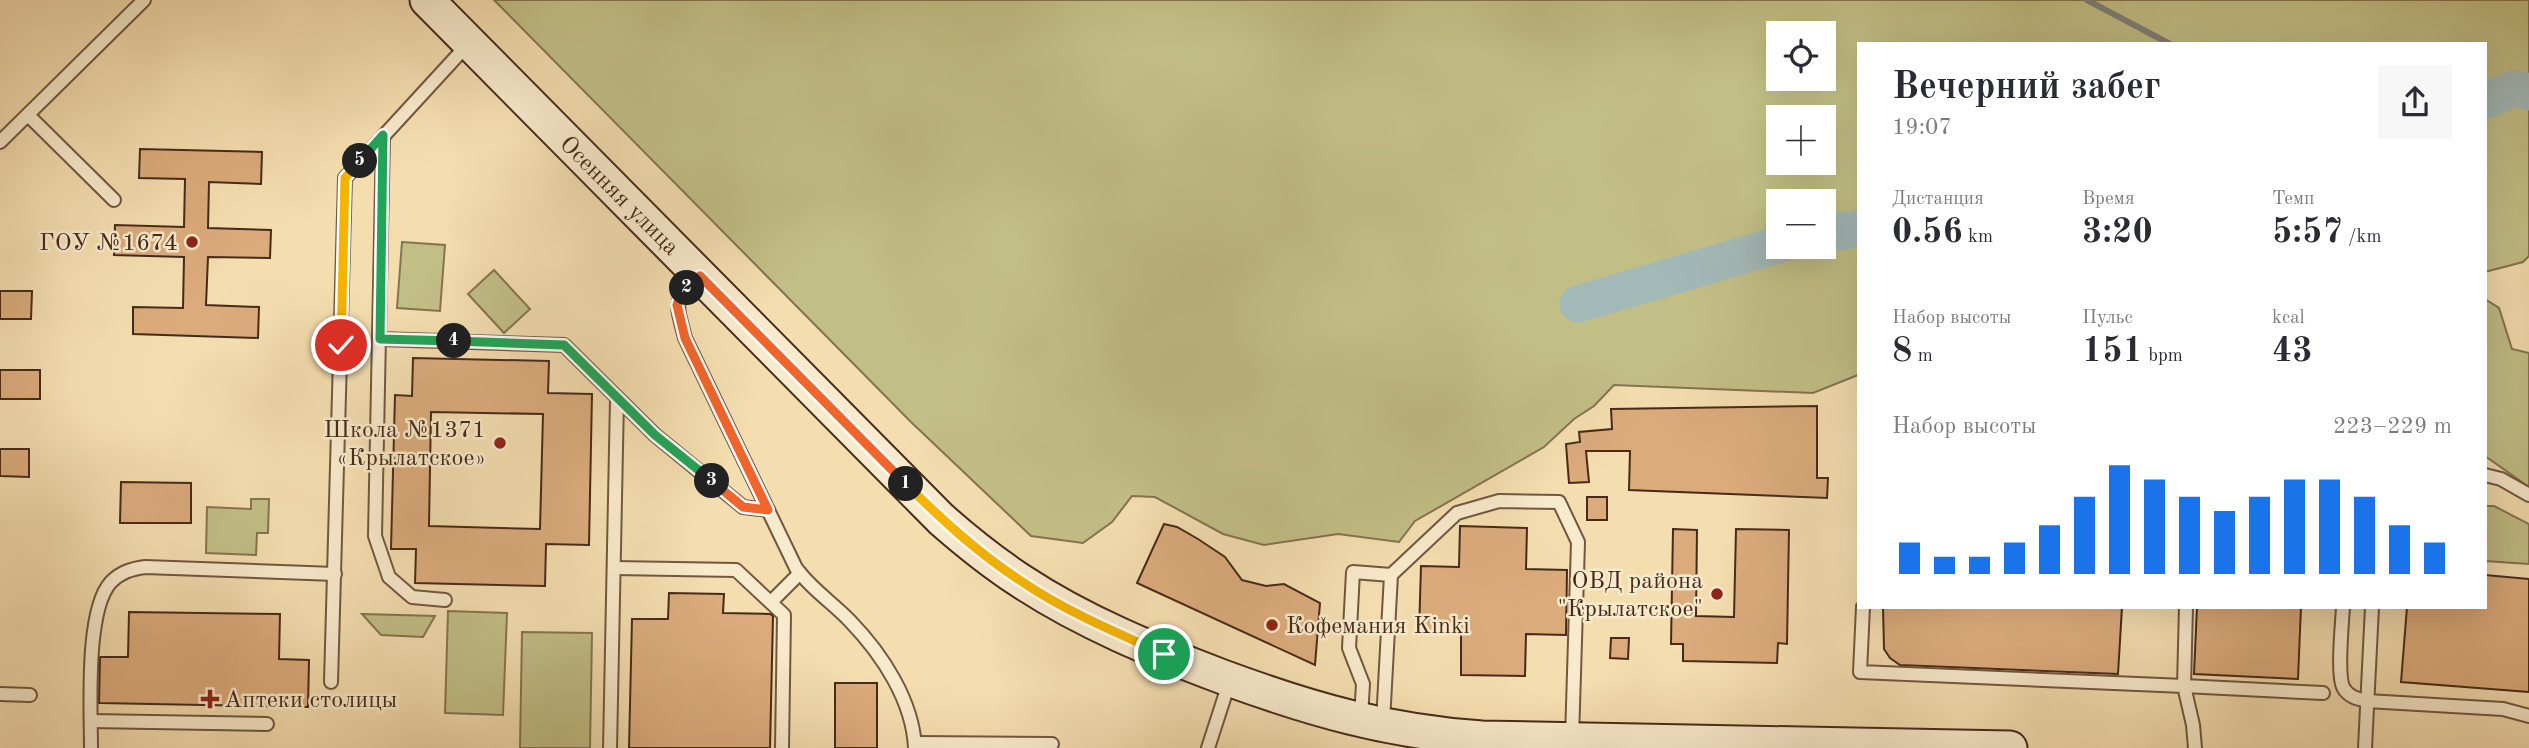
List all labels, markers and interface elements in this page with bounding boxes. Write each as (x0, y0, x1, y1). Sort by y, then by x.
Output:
map controls (1766, 21, 1836, 259)
button: locate (1766, 21, 1836, 91)
button: share (2378, 65, 2452, 139)
text: Вечерний забег (1892, 69, 2161, 107)
button: + (1766, 105, 1836, 175)
text: 19:07 (1892, 116, 1952, 139)
street label: Осенняя улица (554, 132, 683, 261)
pin: 5 (342, 144, 378, 178)
text: 5 (354, 151, 365, 170)
button: − (1766, 189, 1836, 259)
text: Дистанция (1892, 190, 1984, 209)
text: Время (2082, 190, 2135, 209)
text: Темп (2272, 190, 2314, 209)
text: 0.56 (1892, 215, 1963, 250)
text: 3:20 (2082, 215, 2153, 250)
text: 5:57 (2272, 215, 2343, 250)
text: km (1963, 228, 1993, 247)
text: /km (2343, 228, 2382, 247)
place label: ГОУ №1674 (39, 232, 178, 256)
marker: ГОУ №1674 (184, 234, 200, 250)
pin: 2 (670, 270, 704, 306)
text: 2 (681, 278, 692, 297)
text: Набор высоты (1892, 309, 2011, 328)
text: Пульс (2082, 309, 2133, 328)
text: kcal (2272, 309, 2305, 328)
pin (311, 315, 371, 375)
pin: 4 (436, 324, 472, 358)
icon: check (322, 326, 360, 364)
text: 4 (448, 331, 459, 350)
text: 8 (1892, 334, 1912, 369)
text: 151 (2082, 334, 2143, 369)
text: 43 (2272, 334, 2313, 369)
text: m (1912, 347, 1933, 366)
text: bpm (2143, 347, 2183, 366)
text: Набор высоты (1892, 415, 2036, 438)
text: 223–229 m (2333, 415, 2452, 438)
place label: Школа №1371 «Крылатское» (324, 419, 486, 471)
marker: Школа №1371 «Крылатское» (492, 435, 508, 451)
pin: 3 (694, 463, 730, 498)
pin: 1 (888, 466, 923, 502)
text: 3 (706, 471, 717, 490)
text: 1 (900, 474, 911, 493)
place label: ОВД района "Крылатское" (1558, 570, 1703, 622)
marker: ОВД района "Крылатское" (1709, 586, 1725, 602)
place label: Кофемания Kinki (1286, 615, 1470, 639)
marker: Кофемания Kinki (1264, 617, 1280, 633)
pin (1134, 624, 1194, 684)
icon: arrive (1145, 635, 1183, 673)
place label: Аптеки столицы (224, 689, 397, 713)
marker: Аптеки столицы (202, 691, 218, 707)

